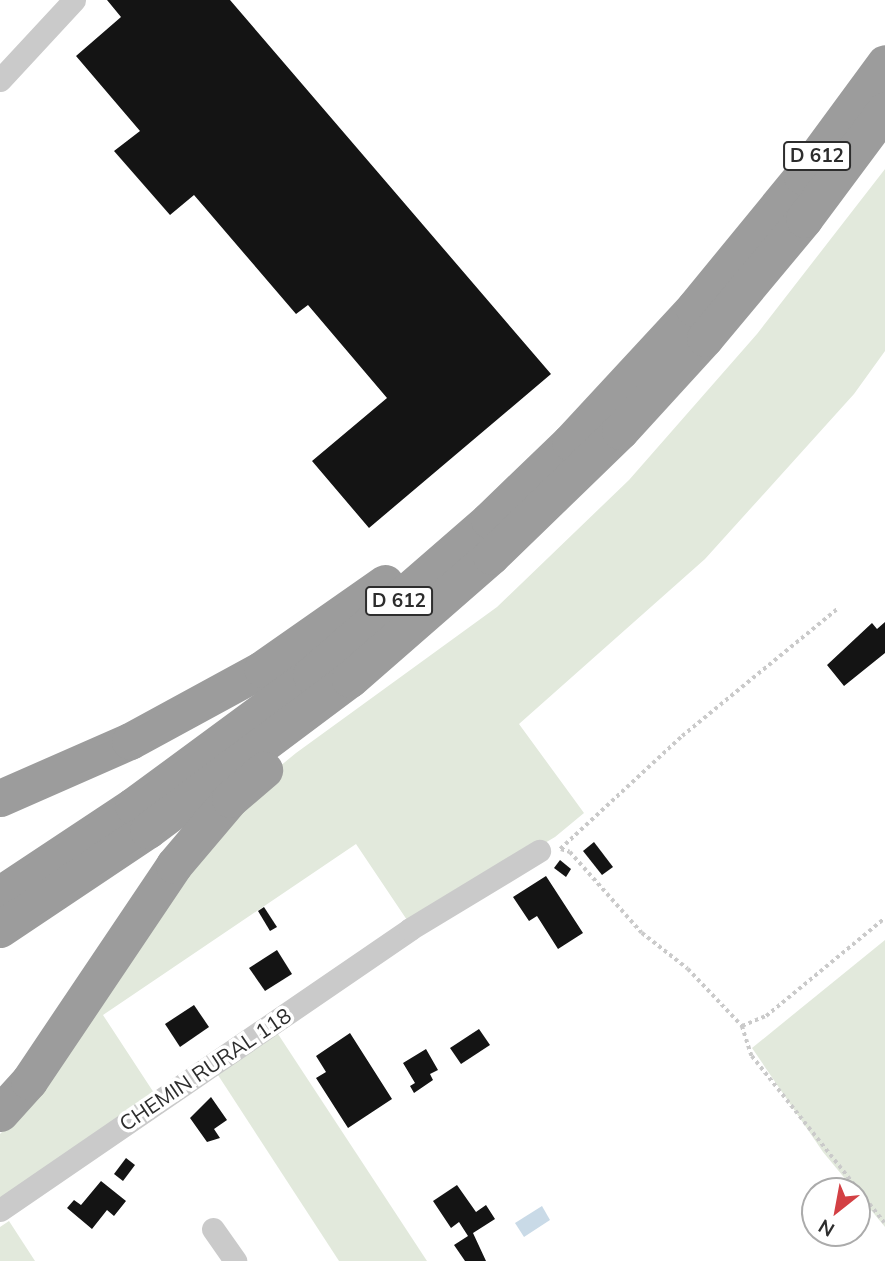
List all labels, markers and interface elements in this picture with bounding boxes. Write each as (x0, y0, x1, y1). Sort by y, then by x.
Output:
road number: D 612 (782, 140, 852, 172)
road number: D 612 (364, 586, 434, 616)
street label: CHEMIN RURAL 118 (114, 1002, 296, 1136)
north arrow (801, 1177, 871, 1247)
text: N (814, 1214, 839, 1242)

